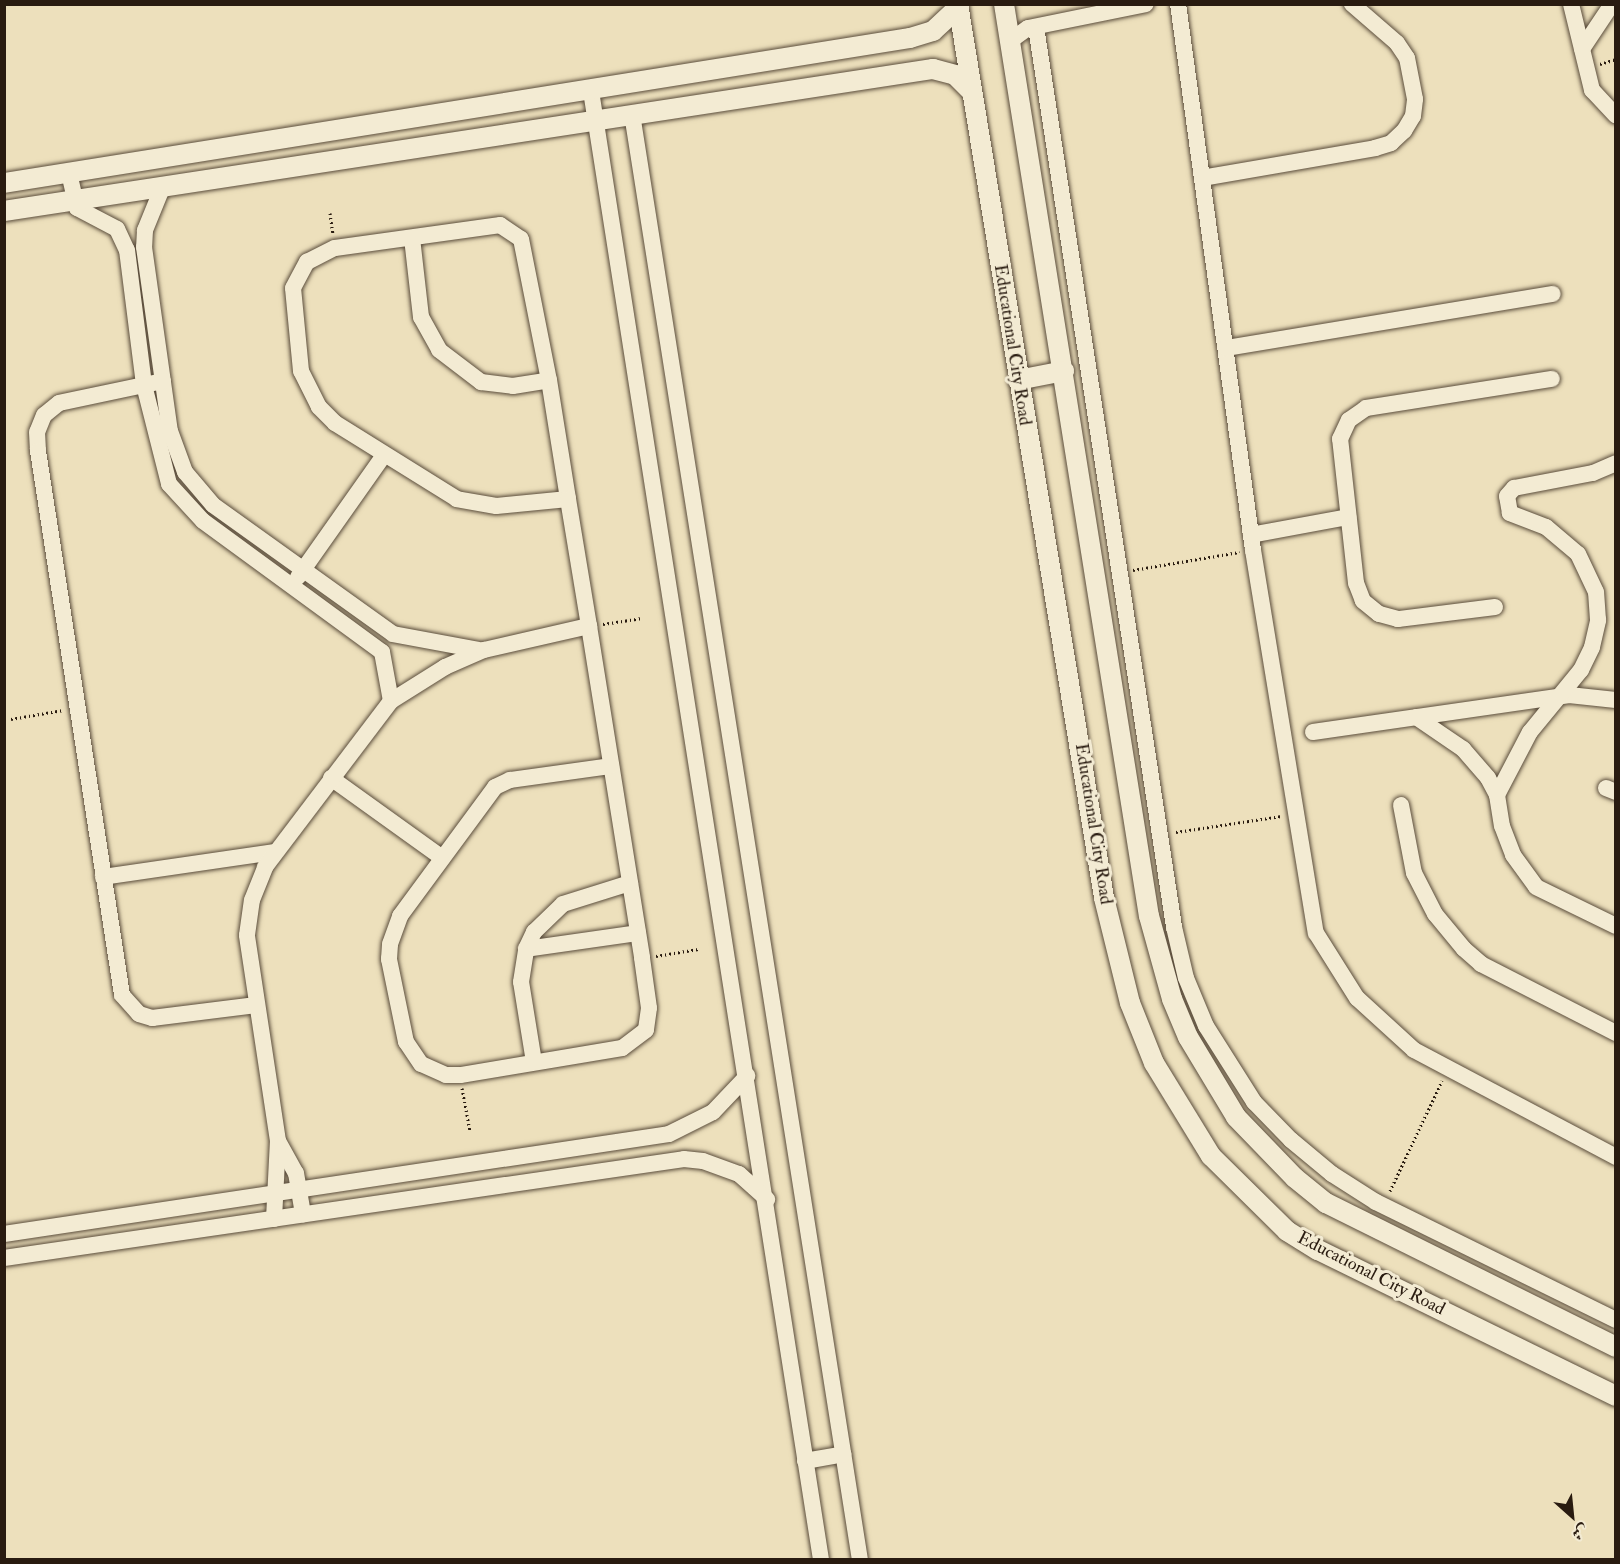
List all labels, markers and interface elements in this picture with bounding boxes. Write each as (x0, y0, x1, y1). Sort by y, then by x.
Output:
street label: Educational City Road (989, 263, 1035, 427)
street label: Educational City Road (1070, 742, 1116, 906)
street label: Educational City Road (1293, 1227, 1449, 1321)
north arrow (1542, 1486, 1602, 1546)
text: ش (1569, 1520, 1592, 1545)

